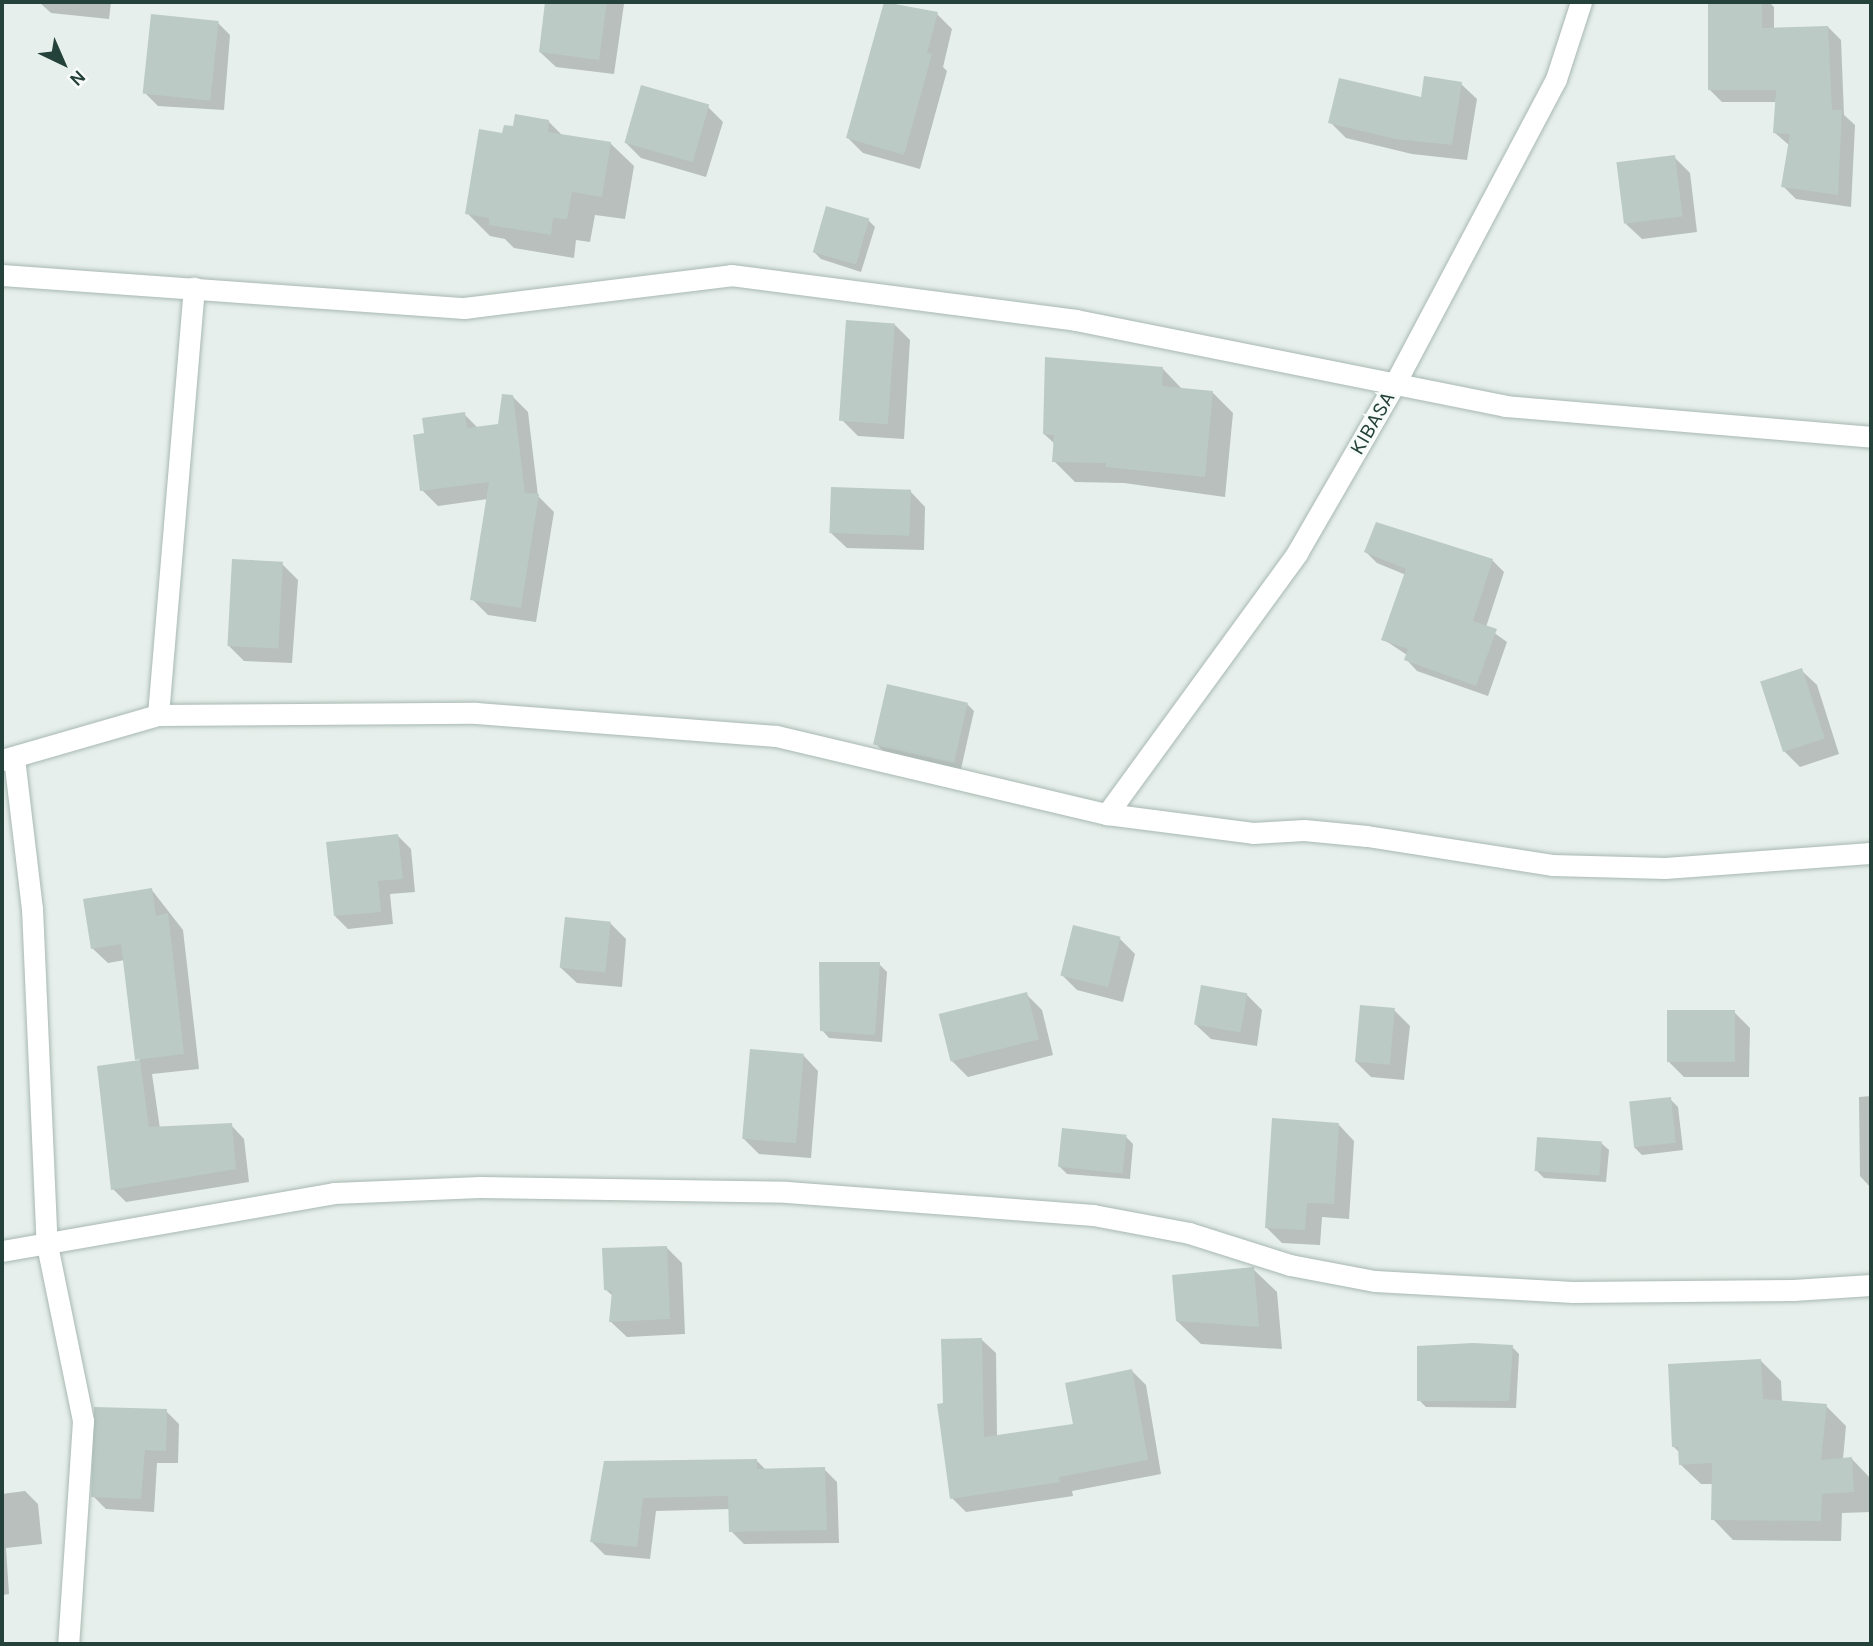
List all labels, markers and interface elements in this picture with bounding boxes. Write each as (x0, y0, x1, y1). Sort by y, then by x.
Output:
north arrow (28, 28, 98, 98)
text: N (65, 65, 90, 91)
street label: KIBASA (1344, 387, 1400, 459)

